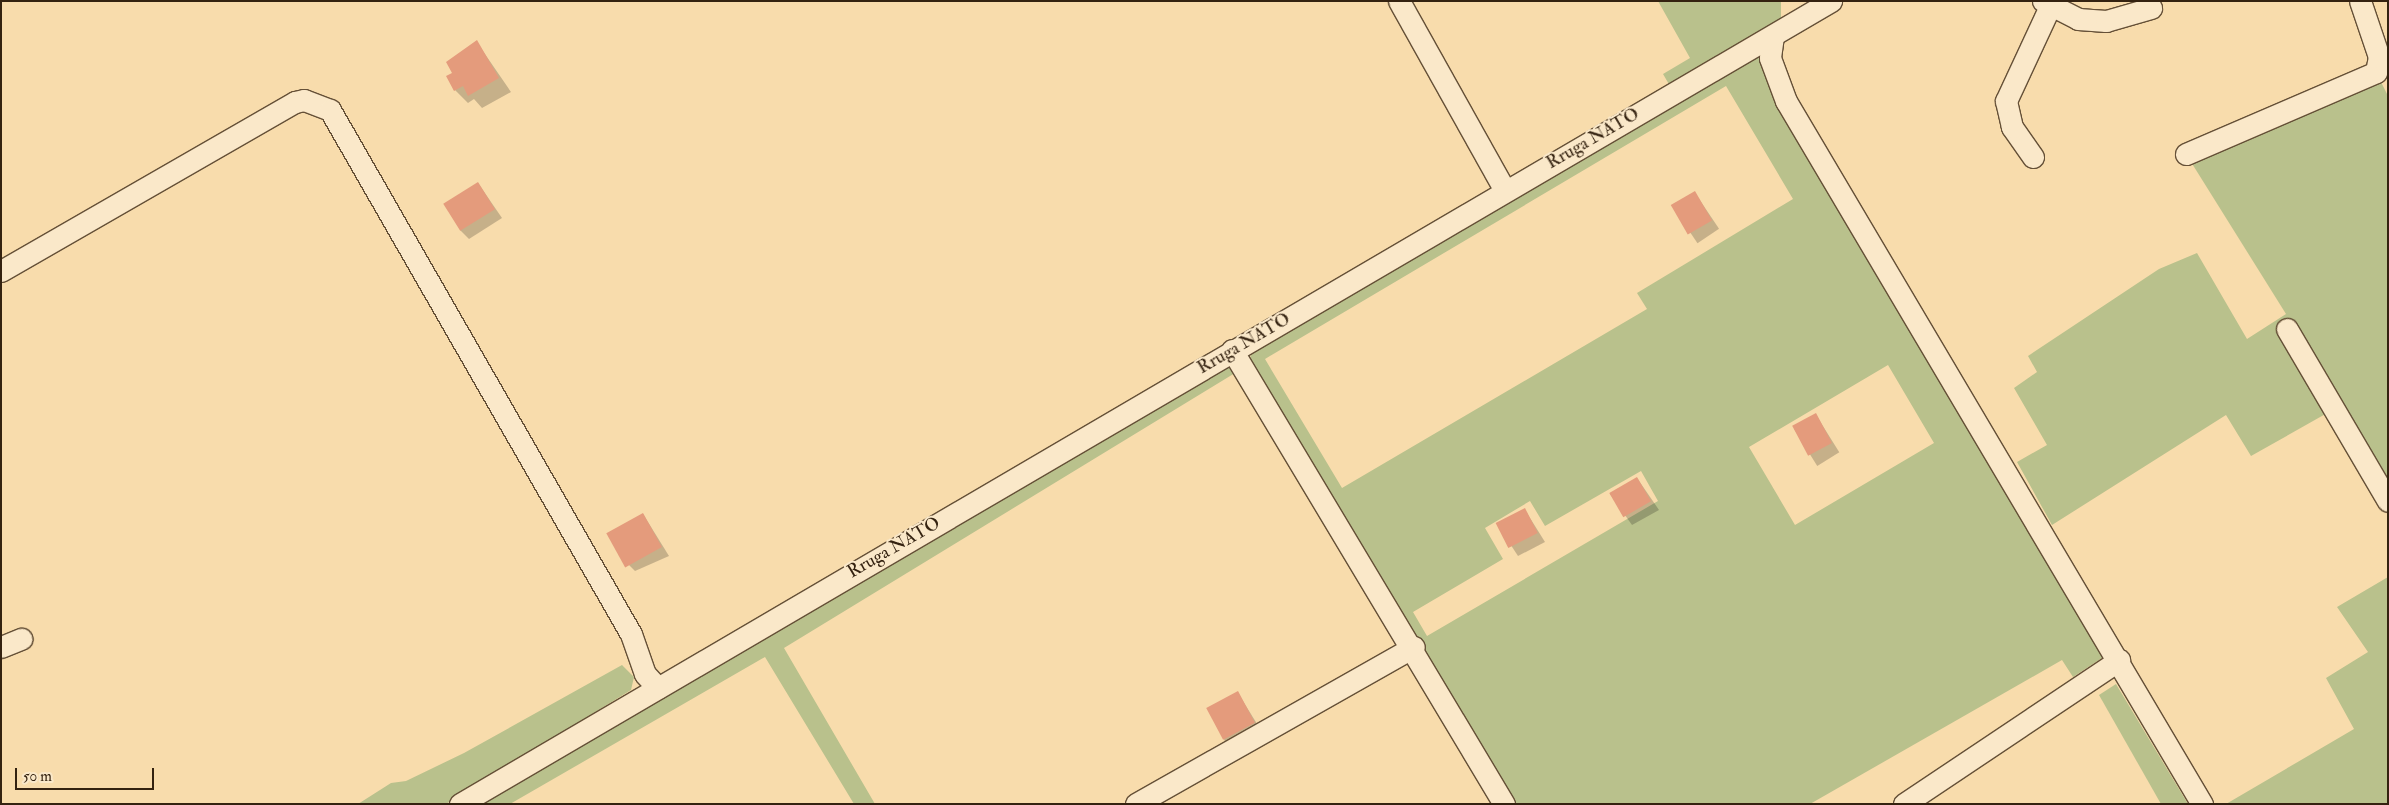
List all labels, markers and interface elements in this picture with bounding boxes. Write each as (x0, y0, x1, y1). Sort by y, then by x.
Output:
street label: Rruga NATO (1543, 104, 1643, 174)
street label: Rruga NATO (1194, 309, 1294, 379)
street label: Rruga NATO (844, 513, 944, 583)
scale bar (18, 758, 156, 790)
text: 50 m (23, 767, 52, 786)

